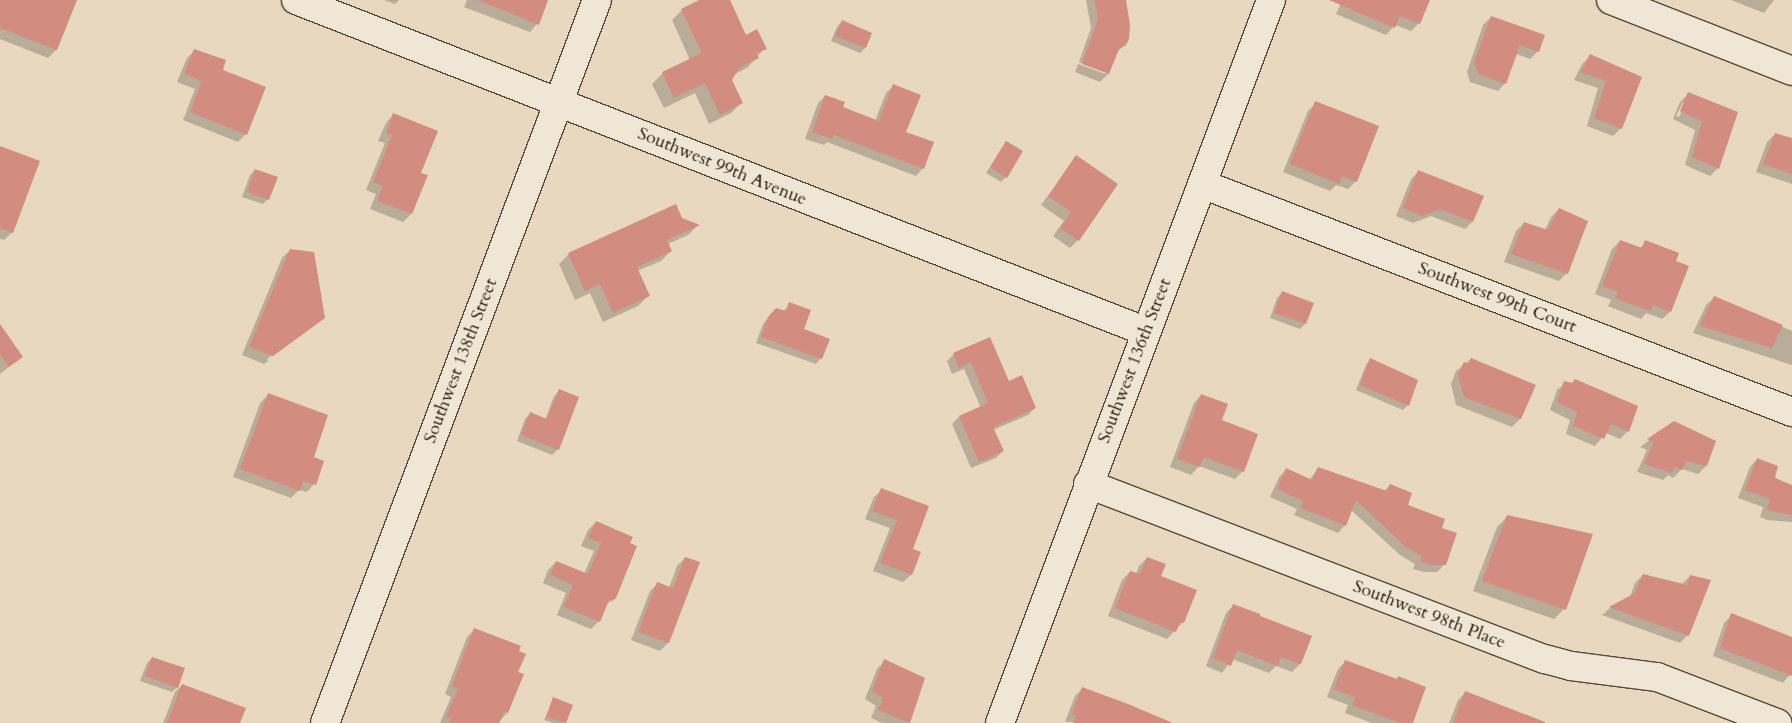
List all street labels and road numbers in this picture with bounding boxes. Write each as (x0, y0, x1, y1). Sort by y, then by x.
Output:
street label: Southwest 99th Avenue (634, 123, 810, 211)
street label: Southwest 99th Court (1415, 258, 1579, 338)
street label: Southwest 138th Street (420, 276, 502, 446)
street label: Southwest 136th Street (1094, 276, 1176, 446)
street label: Southwest 98th Place (1350, 576, 1508, 654)

